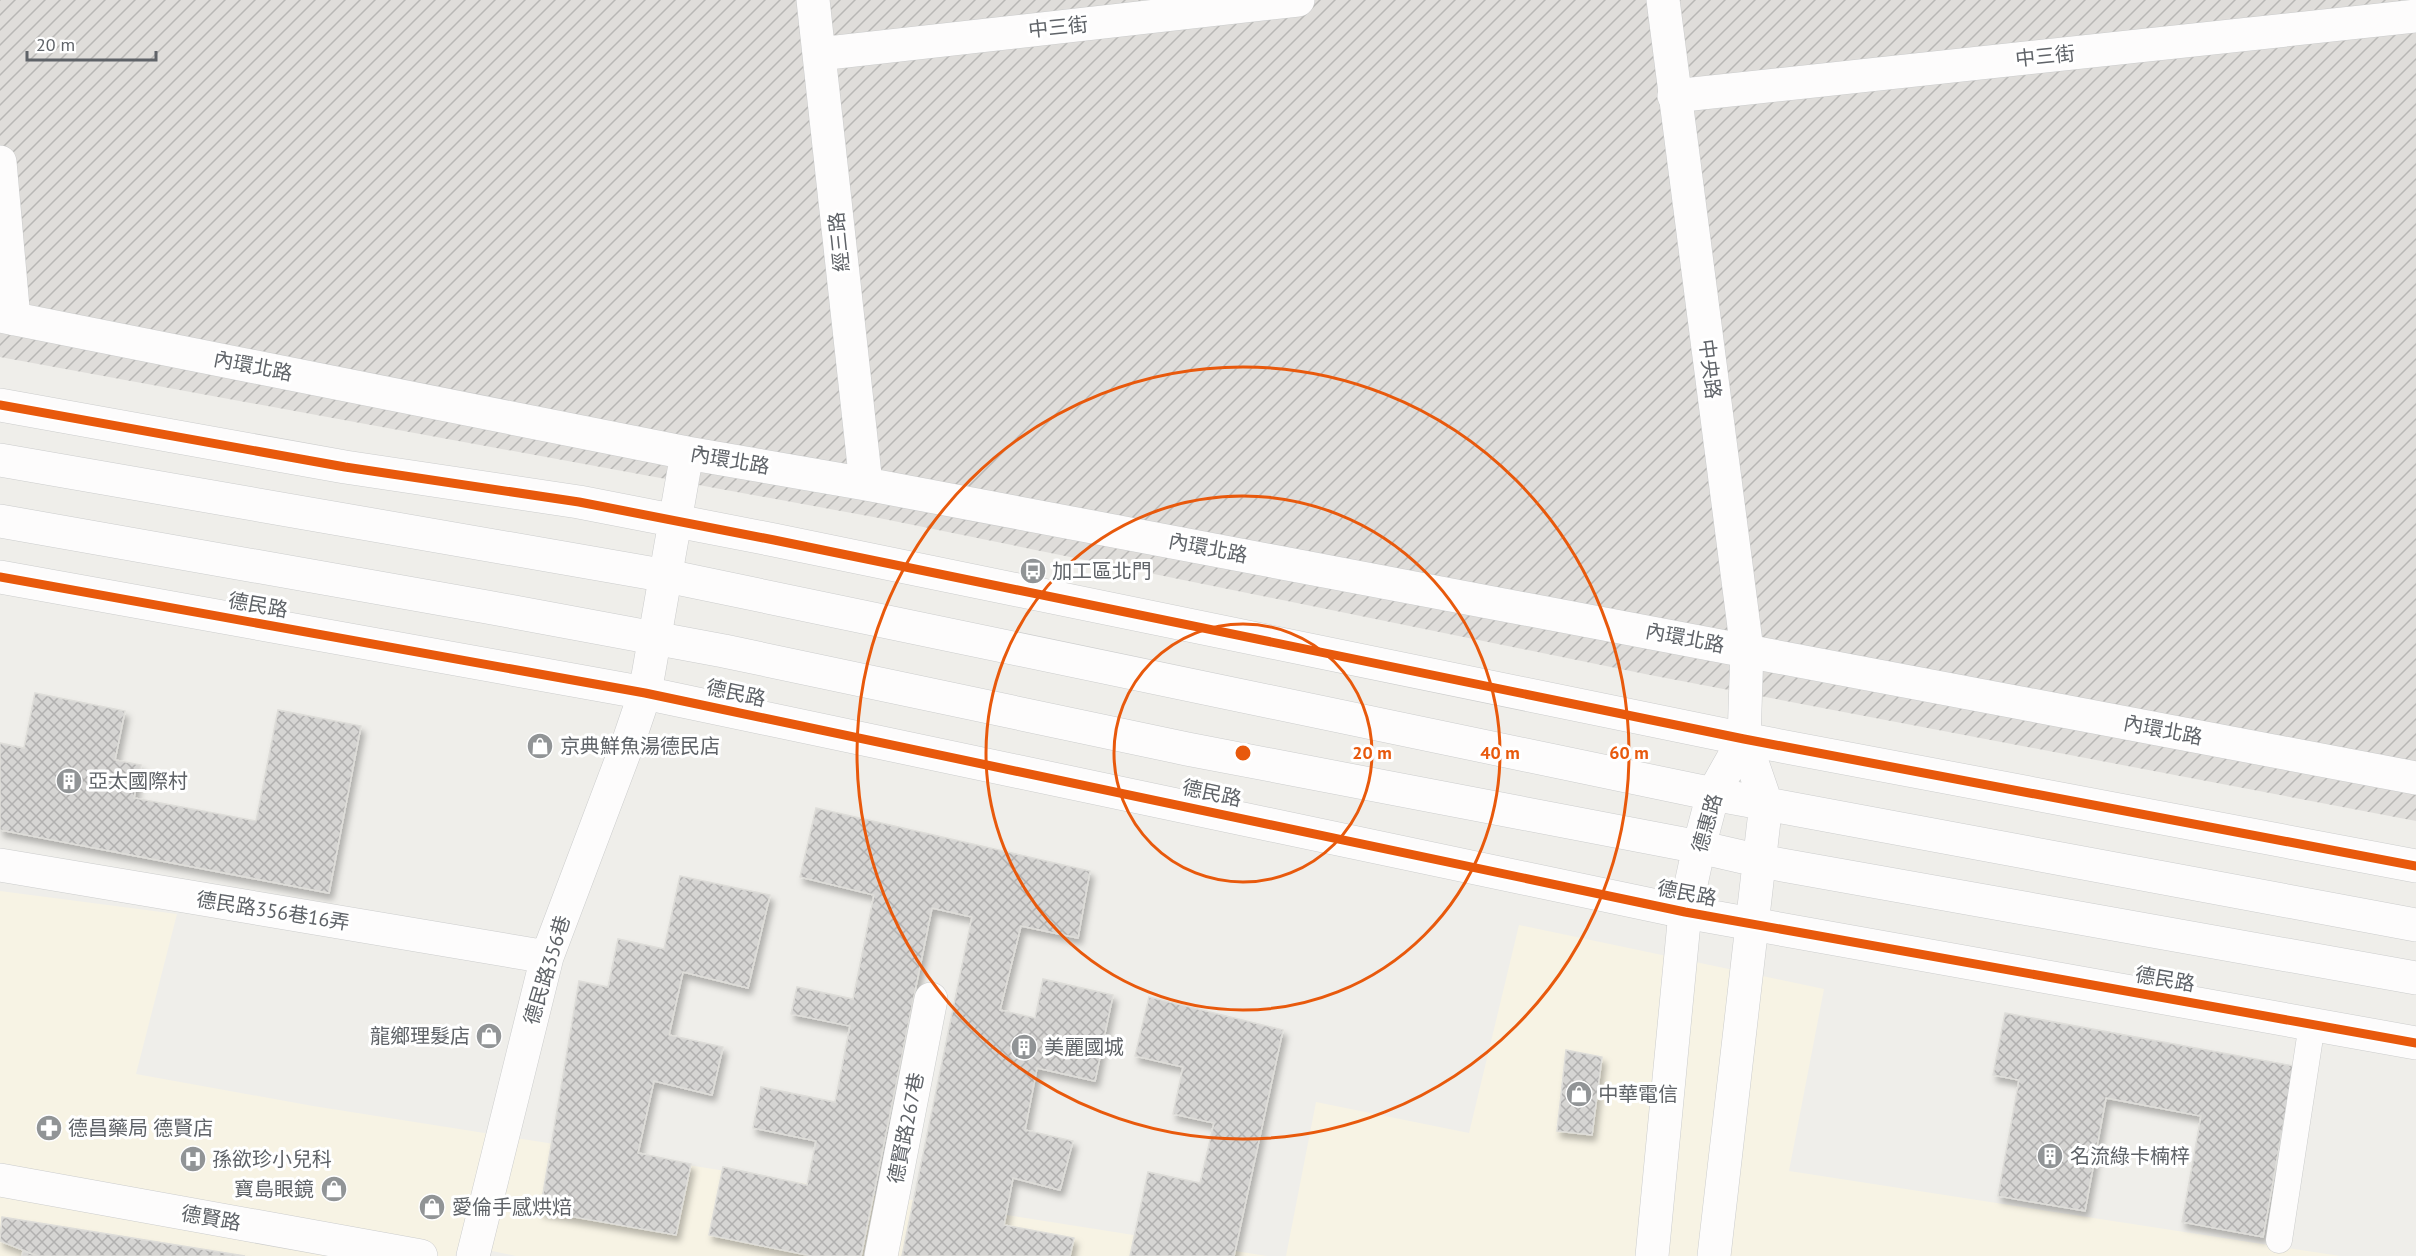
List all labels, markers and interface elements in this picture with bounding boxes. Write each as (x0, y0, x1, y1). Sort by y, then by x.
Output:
street label: 中三街 (1027, 11, 1089, 43)
scale bar (27, 24, 156, 62)
text: 20 m (36, 33, 75, 56)
street label: 中三街 (2014, 40, 2076, 72)
street label: 經三路 (823, 211, 855, 273)
street label: 中央路 (1693, 338, 1727, 400)
street label: 內環北路 (211, 346, 295, 386)
street label: 內環北路 (688, 440, 772, 480)
street label: 內環北路 (1166, 528, 1250, 568)
bus stop icon: 加工區北門 (1018, 556, 1048, 586)
place label: 加工區北門 (1052, 558, 1152, 584)
street label: 德民路 (226, 587, 290, 623)
street label: 內環北路 (1643, 618, 1727, 658)
street label: 德民路 (704, 674, 768, 712)
street label: 內環北路 (2121, 710, 2205, 750)
shop icon: 京典鮮魚湯德民店 (525, 731, 555, 761)
place label: 京典鮮魚湯德民店 (560, 733, 720, 759)
text: 20 m (1352, 741, 1392, 764)
text: 40 m (1480, 741, 1520, 764)
text: 60 m (1609, 741, 1649, 764)
centre of rings (1233, 743, 1253, 763)
building icon: 亞太國際村 (54, 766, 84, 796)
place label: 亞太國際村 (88, 768, 188, 794)
street label: 德民路 (1180, 774, 1244, 812)
street label: 德惠路 (1686, 791, 1728, 855)
street label: 德民路 (1655, 875, 1719, 911)
street label: 德民路356巷16弄 (195, 886, 351, 936)
street label: 德民路356巷 (518, 912, 576, 1028)
street label: 德民路 (2133, 961, 2197, 997)
shop icon: 龍鄉理髮店 (474, 1021, 504, 1051)
place label: 龍鄉理髮店 (370, 1023, 470, 1049)
building icon: 美麗國城 (1009, 1032, 1039, 1062)
place label: 美麗國城 (1044, 1034, 1124, 1060)
street label: 德賢路267巷 (882, 1070, 930, 1186)
shop icon: 中華電信 (1564, 1079, 1594, 1109)
place label: 中華電信 (1598, 1081, 1678, 1107)
pharmacy icon: 德昌藥局 德賢店 (34, 1113, 64, 1143)
place label: 德昌藥局 德賢店 (68, 1115, 213, 1141)
building icon: 名流綠卡楠梓 (2035, 1141, 2065, 1171)
place label: 名流綠卡楠梓 (2070, 1143, 2190, 1169)
hospital icon: 孫欲珍小兒科 (178, 1144, 208, 1174)
place label: 孫欲珍小兒科 (212, 1146, 332, 1172)
shop icon: 寶島眼鏡 (319, 1174, 349, 1204)
place label: 寶島眼鏡 (234, 1176, 314, 1202)
shop icon: 愛倫手感烘焙 (417, 1192, 447, 1222)
place label: 愛倫手感烘焙 (452, 1194, 572, 1220)
street label: 德賢路 (179, 1200, 243, 1236)

